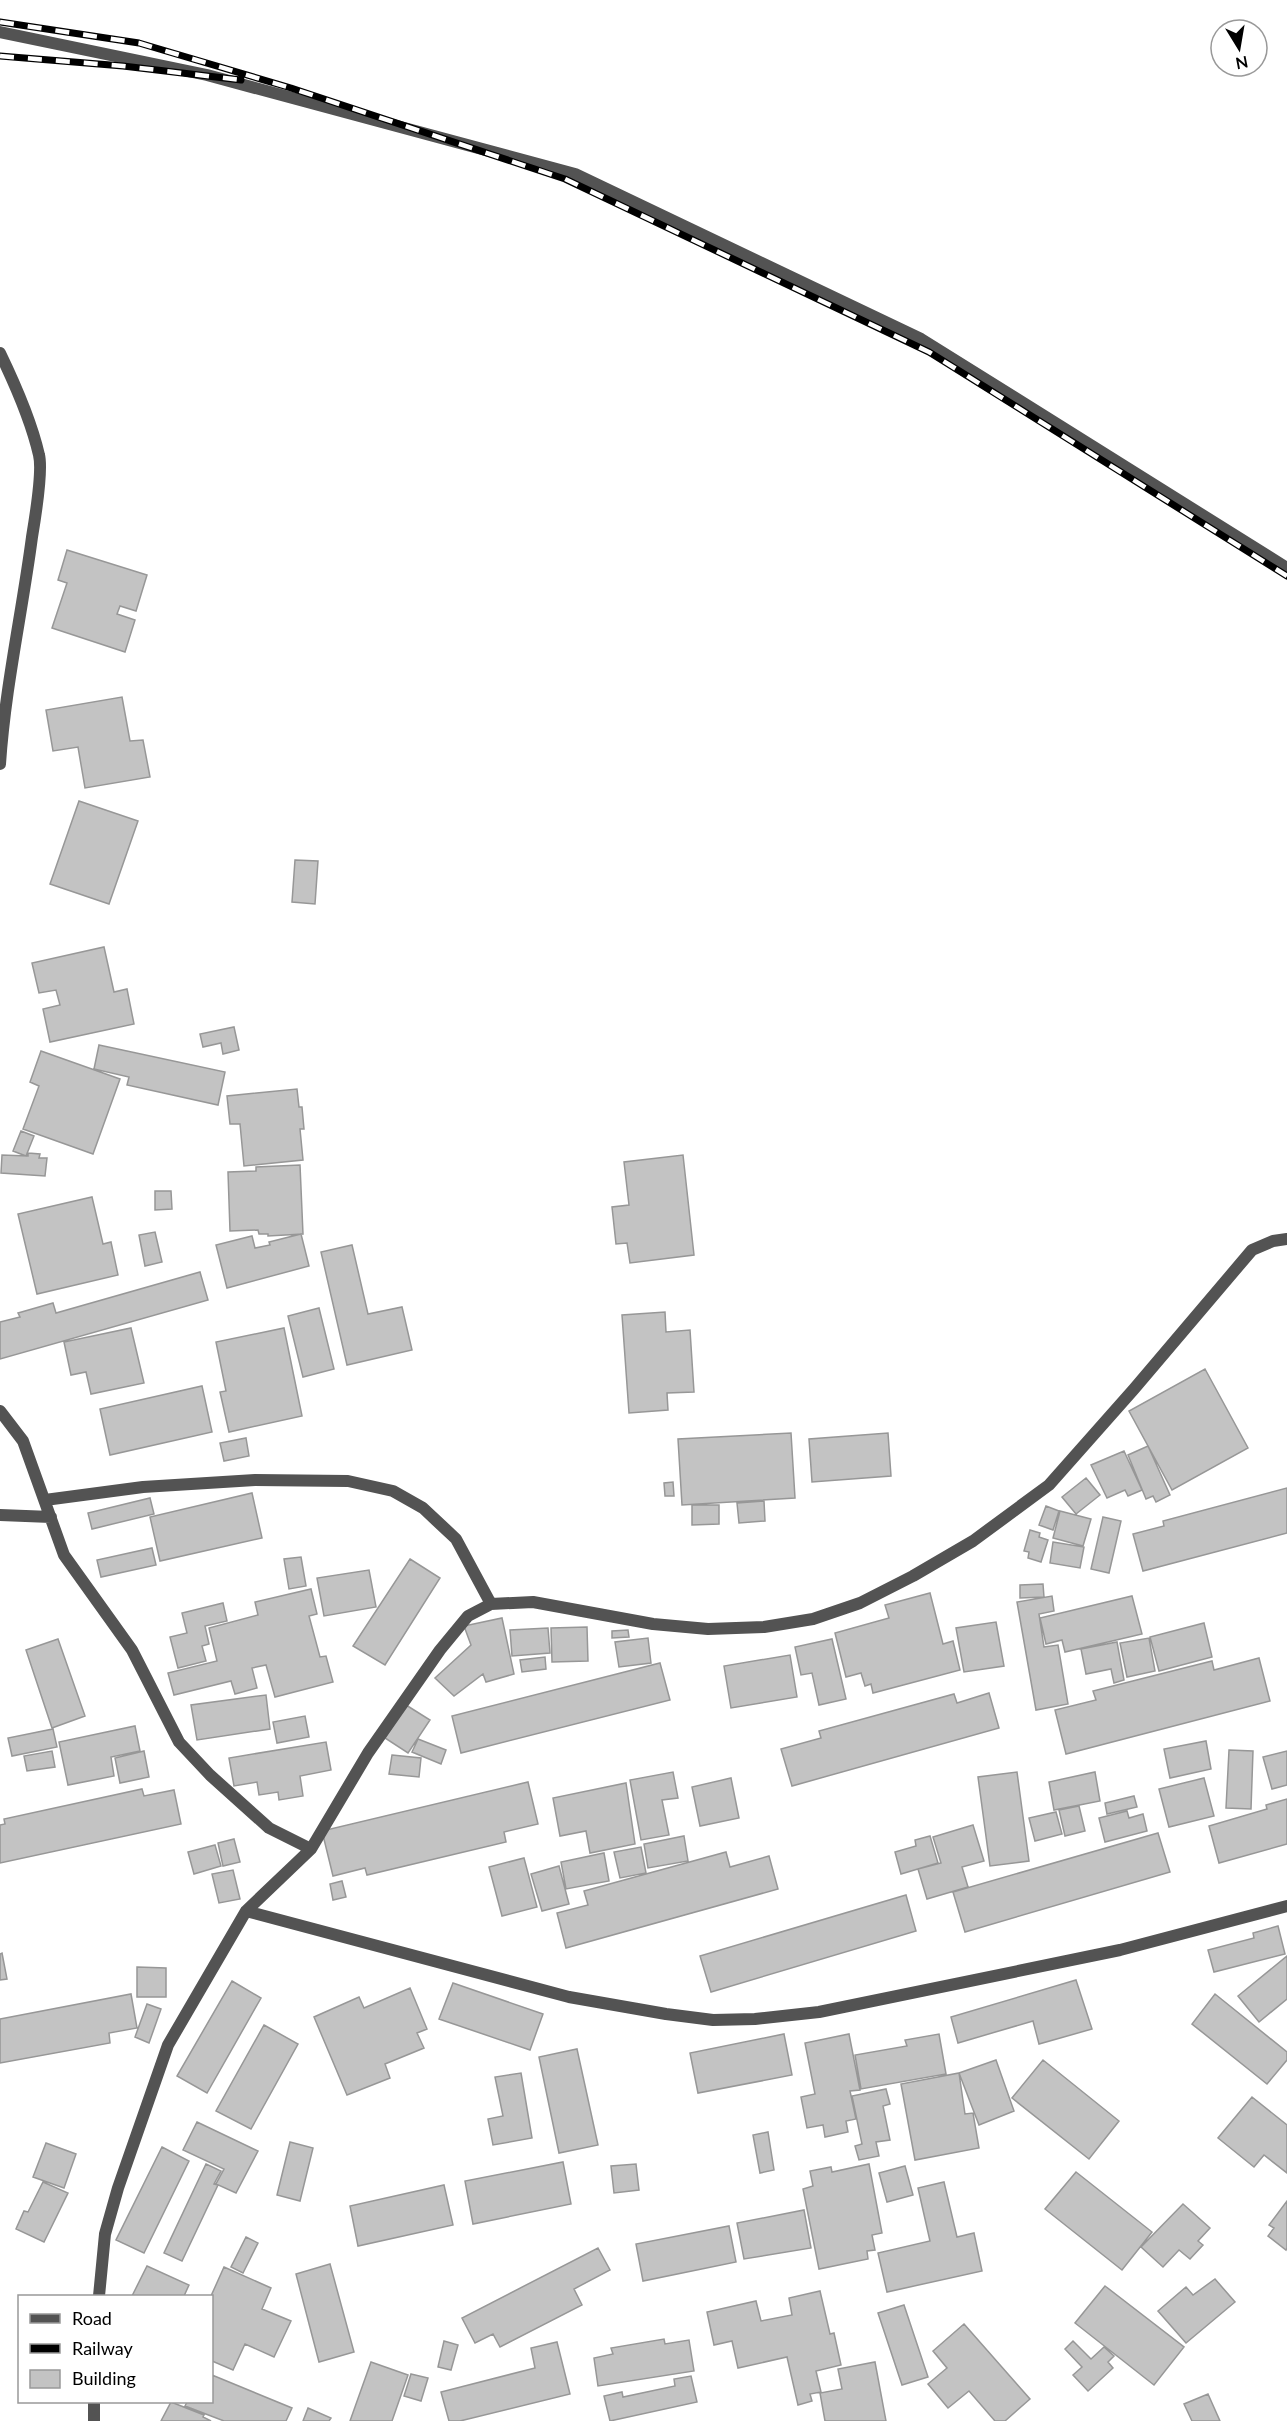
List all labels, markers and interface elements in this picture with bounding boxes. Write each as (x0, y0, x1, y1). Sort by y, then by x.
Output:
north arrow (1209, 18, 1269, 78)
text: N (1234, 53, 1250, 74)
legend (18, 2295, 213, 2403)
text: Road (72, 2307, 112, 2329)
text: Railway (72, 2337, 133, 2359)
text: Building (72, 2367, 136, 2389)

